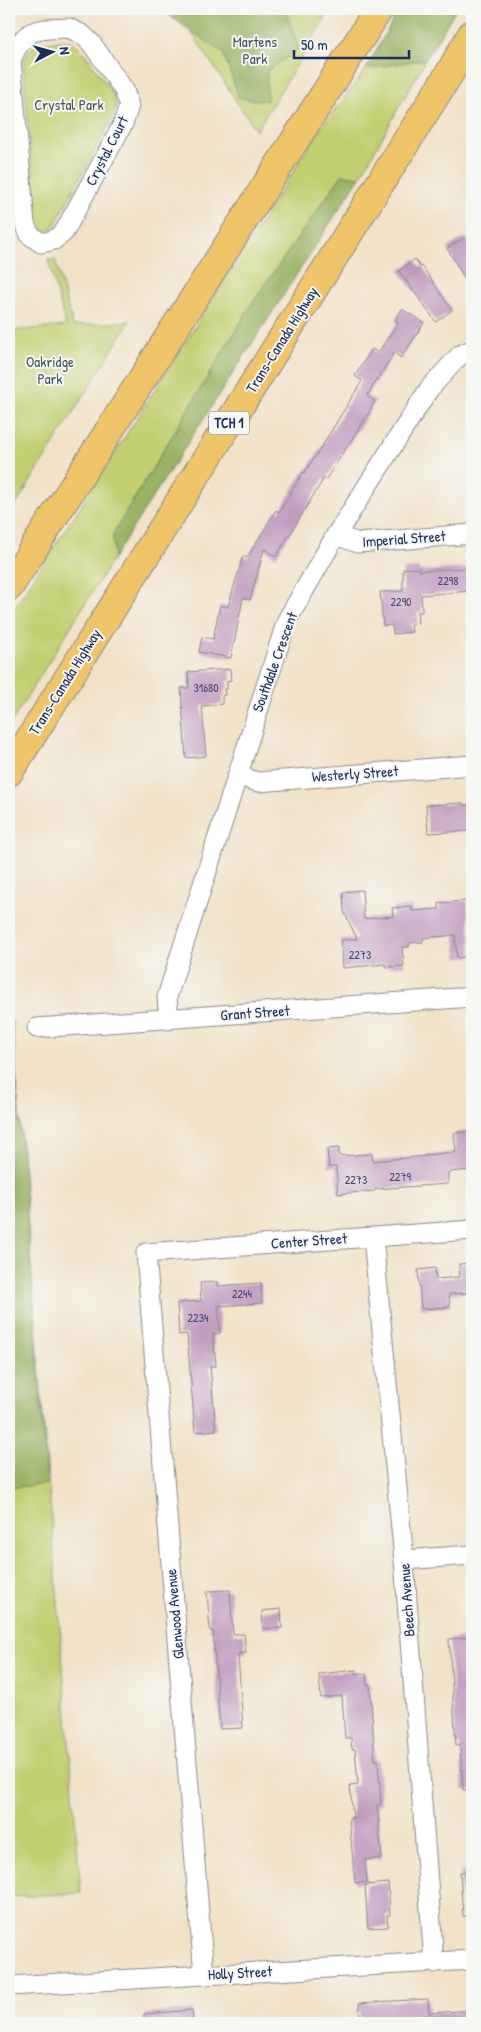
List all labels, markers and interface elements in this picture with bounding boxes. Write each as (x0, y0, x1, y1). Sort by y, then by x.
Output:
north arrow (28, 28, 78, 78)
scale bar (294, 28, 408, 60)
park label: Martens Park (233, 31, 277, 69)
text: 50 m (301, 34, 328, 55)
text: N (56, 46, 75, 56)
park label: Crystal Park (34, 94, 104, 115)
street label: Crystal Court (80, 111, 133, 189)
street label: Trans-Canada Highway (240, 283, 323, 397)
park label: Oakridge Park (26, 351, 74, 389)
road number: TCH 1 (209, 412, 249, 434)
street label: Imperial Street (362, 525, 447, 552)
house number: 2298 (438, 572, 458, 589)
house number: 2290 (390, 593, 412, 610)
street label: Southdale Crescent (247, 608, 303, 715)
street label: Trans-Canada Highway (23, 625, 106, 739)
house number: 31680 (193, 679, 219, 696)
street label: Westerly Street (311, 760, 400, 787)
house number: 2273 (349, 946, 371, 963)
street label: Grant Street (220, 1000, 291, 1025)
house number: 2279 (389, 1168, 411, 1185)
house number: 2273 (345, 1171, 367, 1188)
street label: Center Street (270, 1227, 349, 1254)
house number: 2244 (232, 1285, 253, 1302)
house number: 2234 (187, 1309, 209, 1326)
street label: Beech Avenue (393, 1563, 420, 1637)
street label: Glenwood Avenue (160, 1568, 189, 1660)
street label: Holly Street (207, 1960, 273, 1985)

